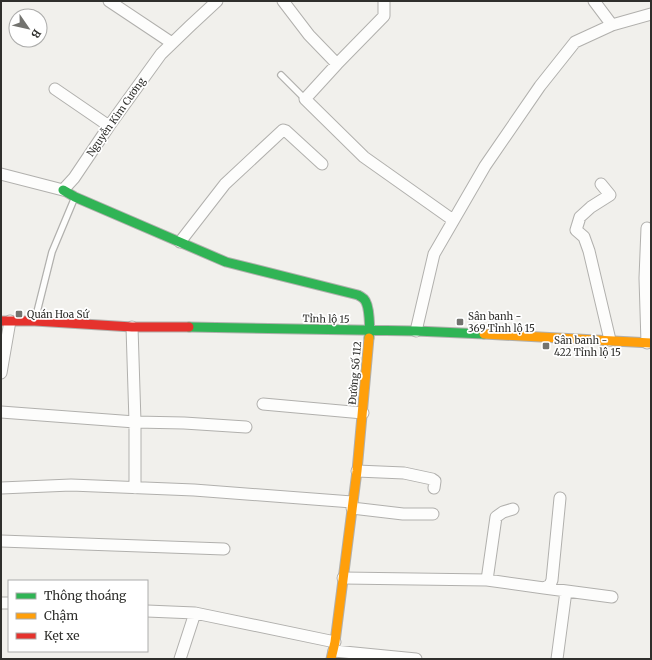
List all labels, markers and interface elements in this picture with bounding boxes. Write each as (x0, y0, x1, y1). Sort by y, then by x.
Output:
north arrow (8, 8, 48, 48)
text: B (28, 26, 44, 41)
street label: Nguyễn Kim Cương (84, 75, 148, 159)
place label: Quán Hoa Sứ (27, 308, 89, 321)
marker: Quán Hoa Sứ (14, 309, 24, 319)
place label: Sân banh - 369 Tỉnh lộ 15 (468, 310, 535, 335)
street label: Tỉnh lộ 15 (302, 312, 350, 326)
marker: Sân banh - 369 Tỉnh lộ 15 (455, 317, 465, 327)
place label: Sân banh - 422 Tỉnh lộ 15 (554, 334, 621, 359)
street label: Đường Số 112 (346, 341, 364, 405)
marker: Sân banh - 422 Tỉnh lộ 15 (541, 341, 551, 351)
legend (8, 580, 148, 652)
text: Thông thoáng (44, 588, 127, 603)
text: Chậm (44, 608, 78, 623)
text: Kẹt xe (44, 628, 79, 643)

